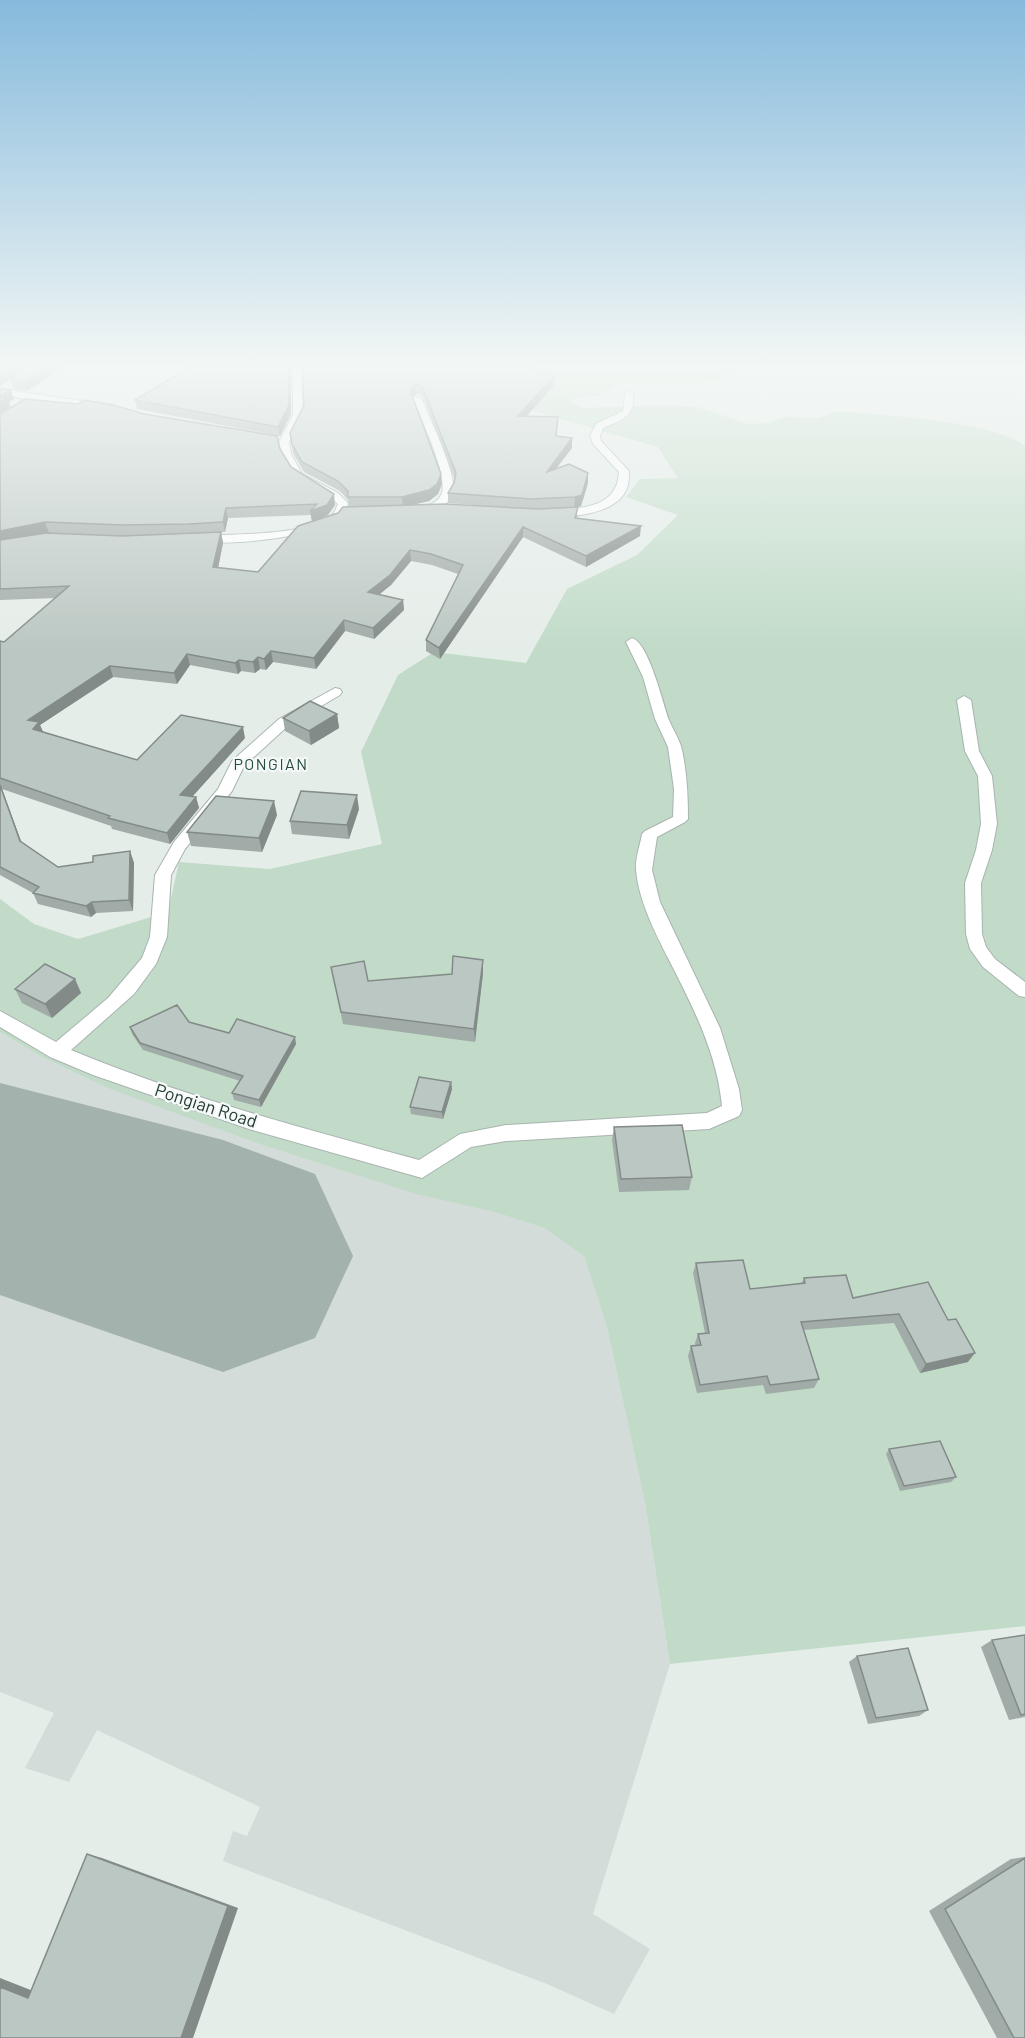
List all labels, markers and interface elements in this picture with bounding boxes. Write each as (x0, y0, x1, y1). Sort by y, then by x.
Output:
district label: PONGIAN (233, 754, 309, 773)
street label: Pongian Road (152, 1078, 260, 1132)

